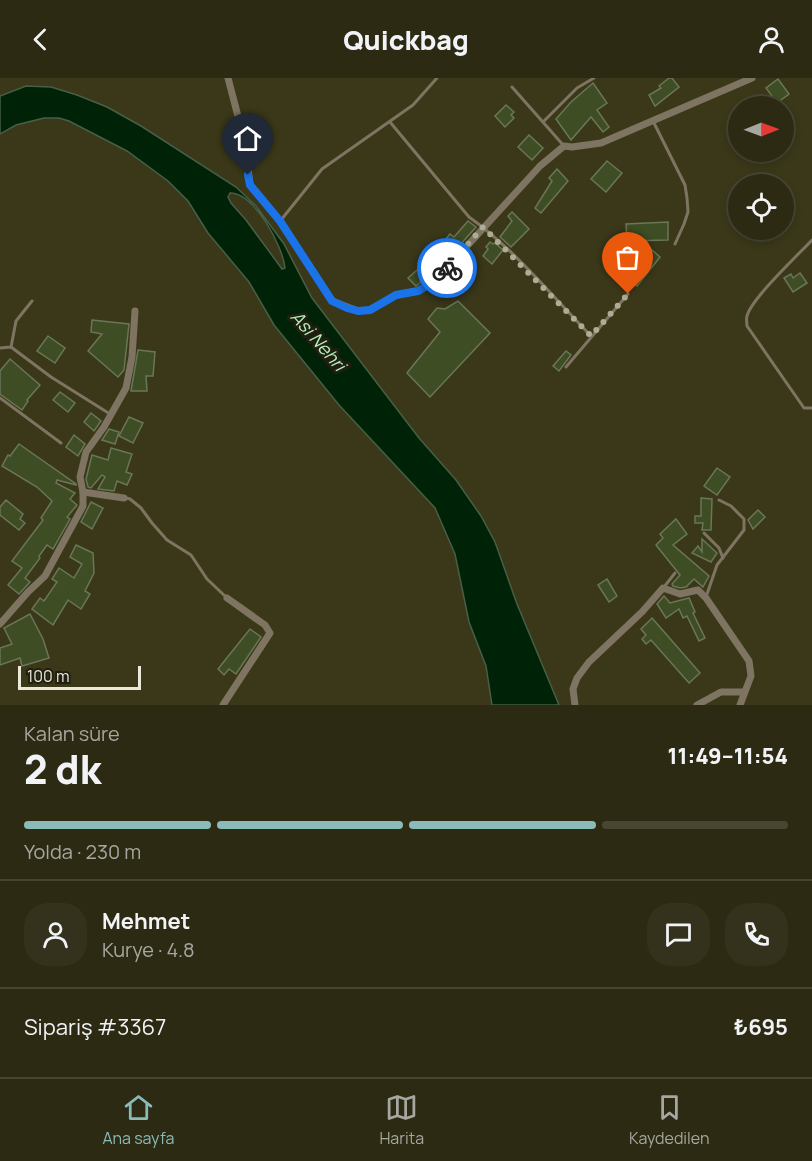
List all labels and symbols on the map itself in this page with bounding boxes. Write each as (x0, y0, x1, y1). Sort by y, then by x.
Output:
north arrow (728, 96, 794, 162)
pin (222, 113, 273, 175)
pin (602, 232, 653, 294)
courier (417, 238, 477, 298)
water label: Asi Nehri (286, 305, 354, 378)
scale bar (18, 663, 141, 690)

